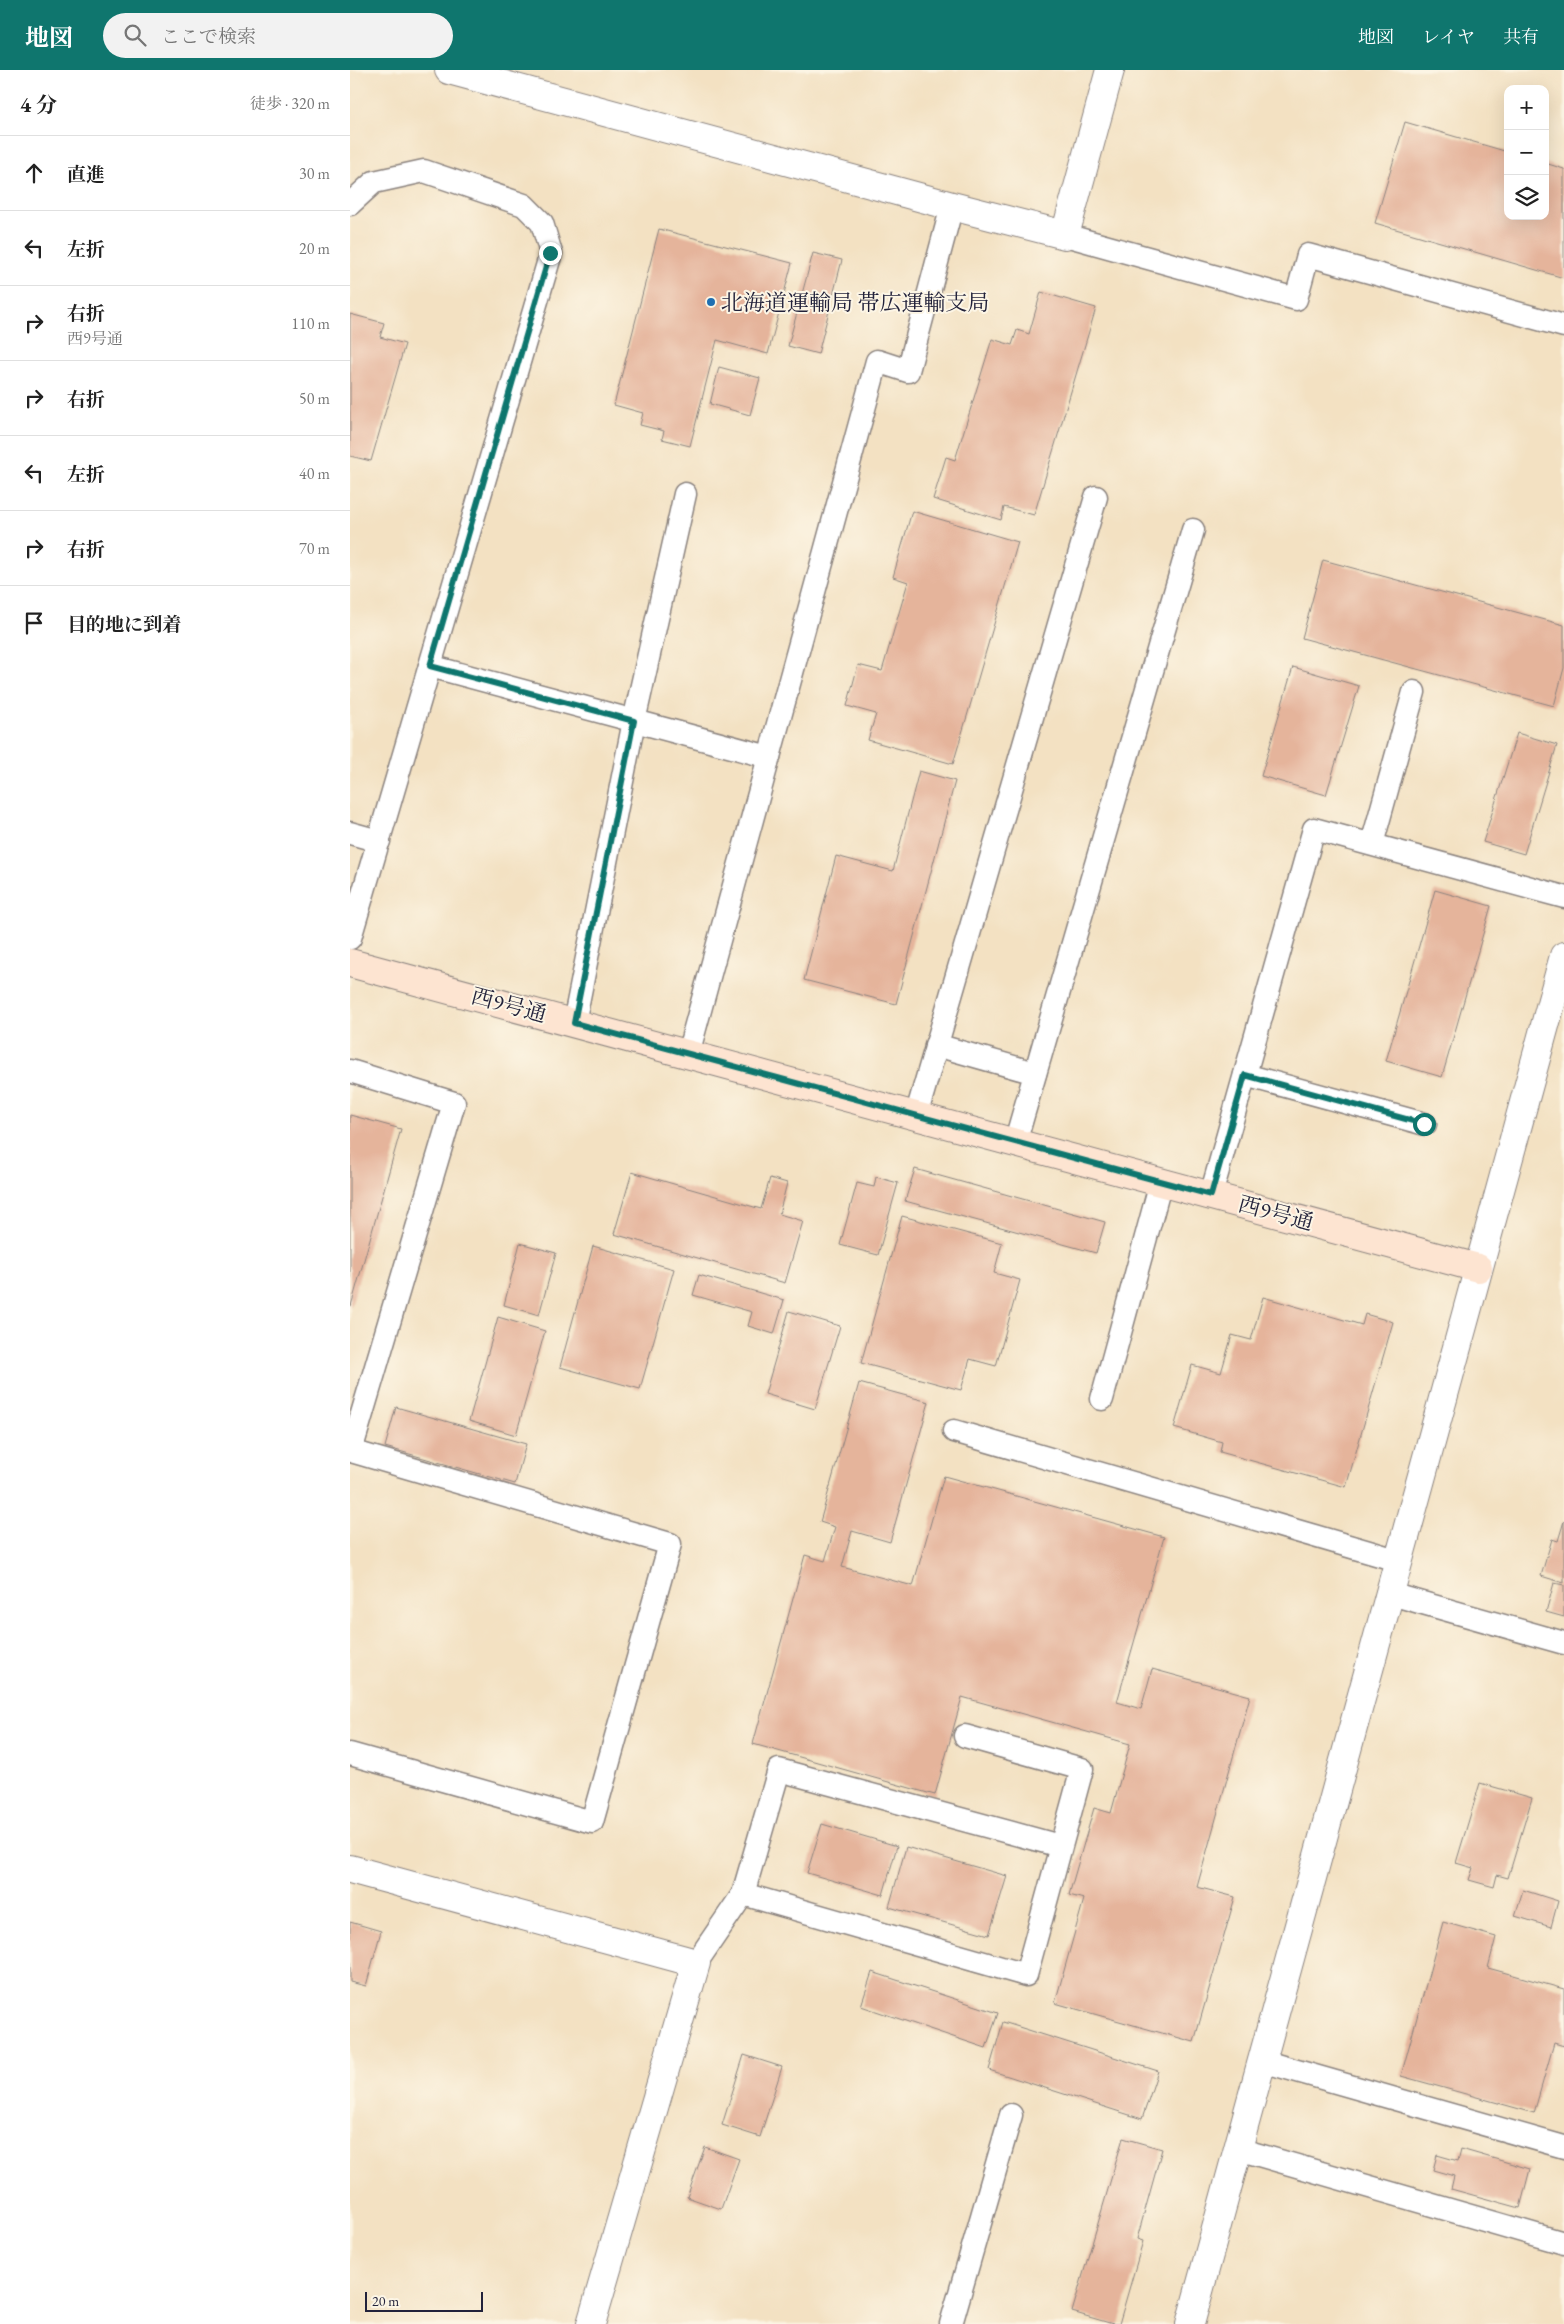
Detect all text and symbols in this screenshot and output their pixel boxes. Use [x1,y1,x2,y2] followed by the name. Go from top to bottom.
[103,13,453,58] search box
[121,21,149,49] icon: search
[25,22,73,53] text: 地図
[161,24,256,49] text: ここで検索
[1358,25,1394,48] text: 地図
[1422,25,1475,48] text: レイヤ
[1503,25,1539,48] text: 共有
[1504,85,1549,220] map controls
[1504,85,1549,130] button: +
[20,91,57,118] text: 4 分
[250,93,330,114] text: 徒歩 · 320 m
[1504,130,1549,175] button: −
[20,159,48,187] icon: ahead
[67,162,105,187] text: 直進
[299,163,330,184] text: 30 m
[1504,175,1549,220] button: layers
[20,234,48,262] icon: left
[67,237,105,262] text: 左折
[299,238,330,259] text: 20 m
[539,242,562,265] route end
[721,288,989,317] place label: 北海道運輸局 帯広運輸支局
[705,296,717,308] marker: 北海道運輸局 帯広運輸支局
[67,301,105,326] text: 右折
[20,309,48,337] icon: right
[291,313,330,334] text: 110 m
[67,328,123,349] text: 西9号通
[20,384,48,412] icon: right
[67,387,105,412] text: 右折
[299,388,330,409] text: 50 m
[20,459,48,487] icon: left
[67,462,105,487] text: 左折
[299,463,330,484] text: 40 m
[20,534,48,562] icon: right
[67,537,105,562] text: 右折
[299,538,330,559] text: 70 m
[20,609,48,637] icon: arrive
[67,612,181,637] text: 目的地に到着
[468,981,550,1029] street label: 西9号通
[1413,1113,1436,1136] route start
[1235,1189,1317,1237] street label: 西9号通
[365,2289,482,2312] scale bar
[372,2292,399,2310] text: 20 m

